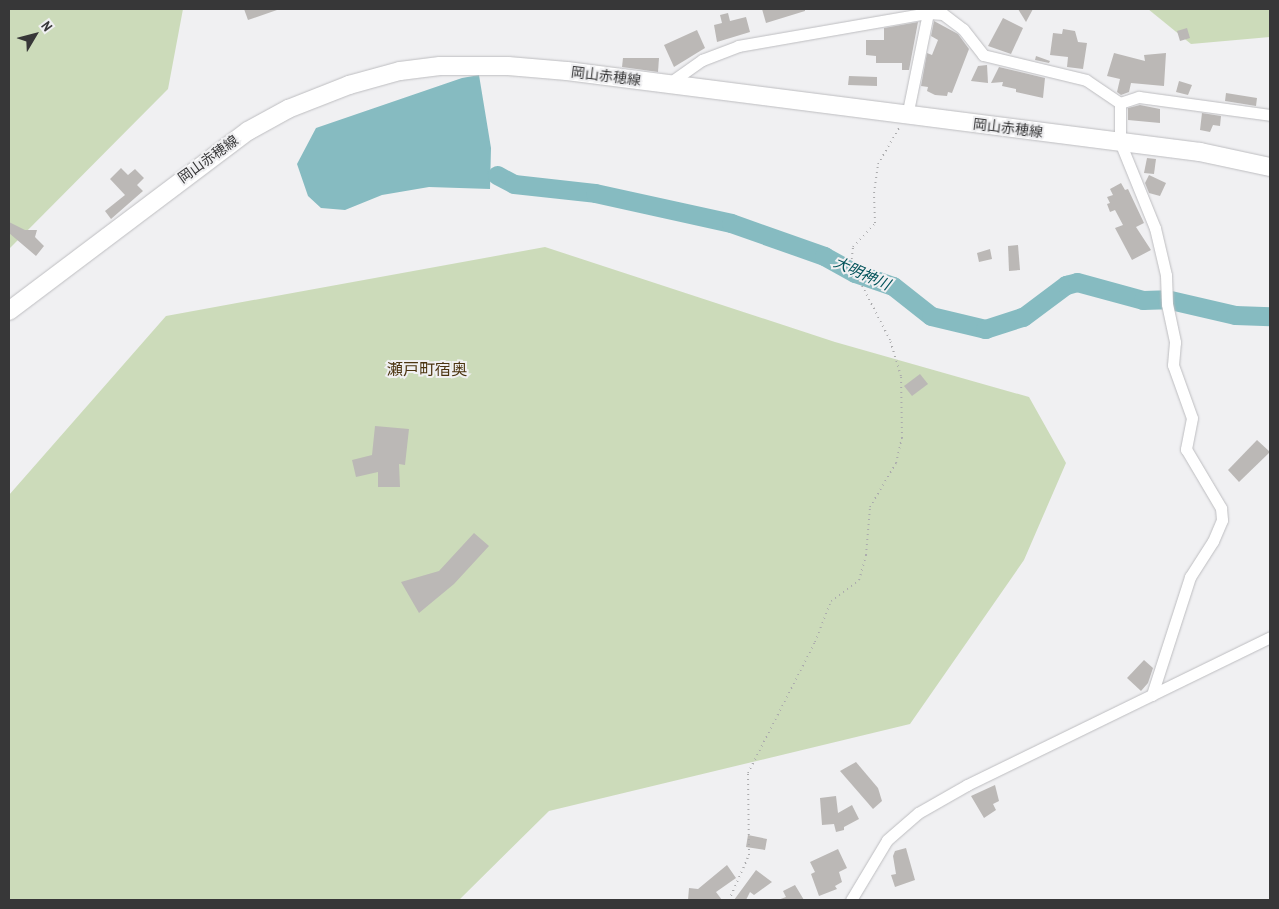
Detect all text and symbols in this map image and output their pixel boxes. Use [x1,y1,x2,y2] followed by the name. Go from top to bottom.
[10,10,60,60] north arrow
[37,17,57,35] text: N
[570,63,642,89] street label: 岡山赤穂線
[972,115,1044,141] street label: 岡山赤穂線
[175,132,241,186] street label: 岡山赤穂線
[831,253,893,293] water label: 大明神川
[387,359,467,379] district label: 瀬戸町宿奥

